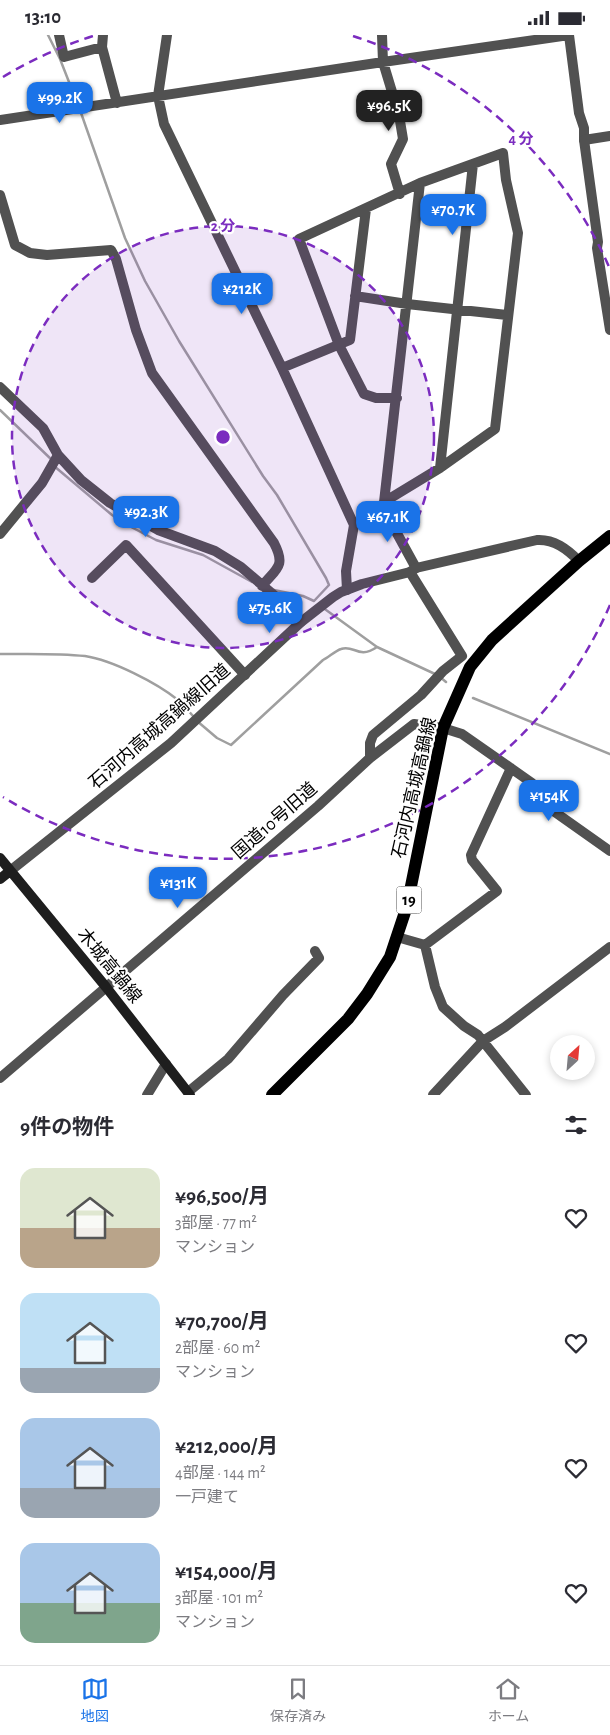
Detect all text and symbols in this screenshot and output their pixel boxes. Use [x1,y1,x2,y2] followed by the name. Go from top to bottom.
[25,8,61,27] text: 13:10
[19,81,101,124] pin: ¥99.2K
[348,89,430,132] pin: ¥96.5K
[38,90,82,106] text: ¥99.2K
[367,98,411,114] text: ¥96.5K
[509,131,533,147] text: 4 分
[412,193,494,236] pin: ¥70.7K
[431,202,475,218] text: ¥70.7K
[211,218,235,234] text: 2 分
[207,273,277,315] pin: ¥212K
[223,281,261,297] text: ¥212K
[214,428,232,446] centre of rings
[105,495,187,538] pin: ¥92.3K
[347,501,429,543] pin: ¥67.1K
[124,504,168,520] text: ¥92.3K
[367,509,409,525] text: ¥67.1K
[229,591,311,634] pin: ¥75.6K
[249,600,291,616] text: ¥75.6K
[85,660,234,793] street label: 石河内高城高鍋線旧道
[388,715,440,860] street label: 石河内高城高鍋線
[228,778,321,862] street label: 国道10号旧道
[514,779,584,822] pin: ¥154K
[530,788,568,804] text: ¥154K
[143,867,213,909] pin: ¥131K
[160,875,196,891] text: ¥131K
[396,887,422,913] road number: 19
[74,924,146,1007] street label: 木城高鍋線
[550,1035,595,1080] north arrow
[550,1035,595,1080] map controls
[562,1111,590,1139] icon: filters
[20,1117,114,1138] text: 9件の物件
[175,1186,269,1207] text: ¥96,500/月
[60,1188,120,1248] icon: home
[562,1204,590,1232] icon: heart
[175,1215,257,1231] text: 3部屋 · 77 m²
[175,1239,255,1255] text: マンション
[175,1311,269,1332] text: ¥70,700/月
[60,1313,120,1373] icon: home
[562,1329,590,1357] icon: heart
[175,1340,260,1356] text: 2部屋 · 60 m²
[175,1364,255,1380] text: マンション
[175,1436,278,1457] text: ¥212,000/月
[60,1438,120,1498] icon: home
[562,1454,590,1482] icon: heart
[175,1465,266,1481] text: 4部屋 · 144 m²
[175,1489,239,1505] text: 一戸建て
[175,1561,278,1582] text: ¥154,000/月
[60,1563,120,1623] icon: home
[562,1579,590,1607] icon: heart
[175,1590,263,1606] text: 3部屋 · 101 m²
[175,1614,255,1630] text: マンション
[81,1675,109,1726] tab: 地図
[270,1675,326,1726] tab: 保存済み
[488,1675,529,1726] tab: ホーム

